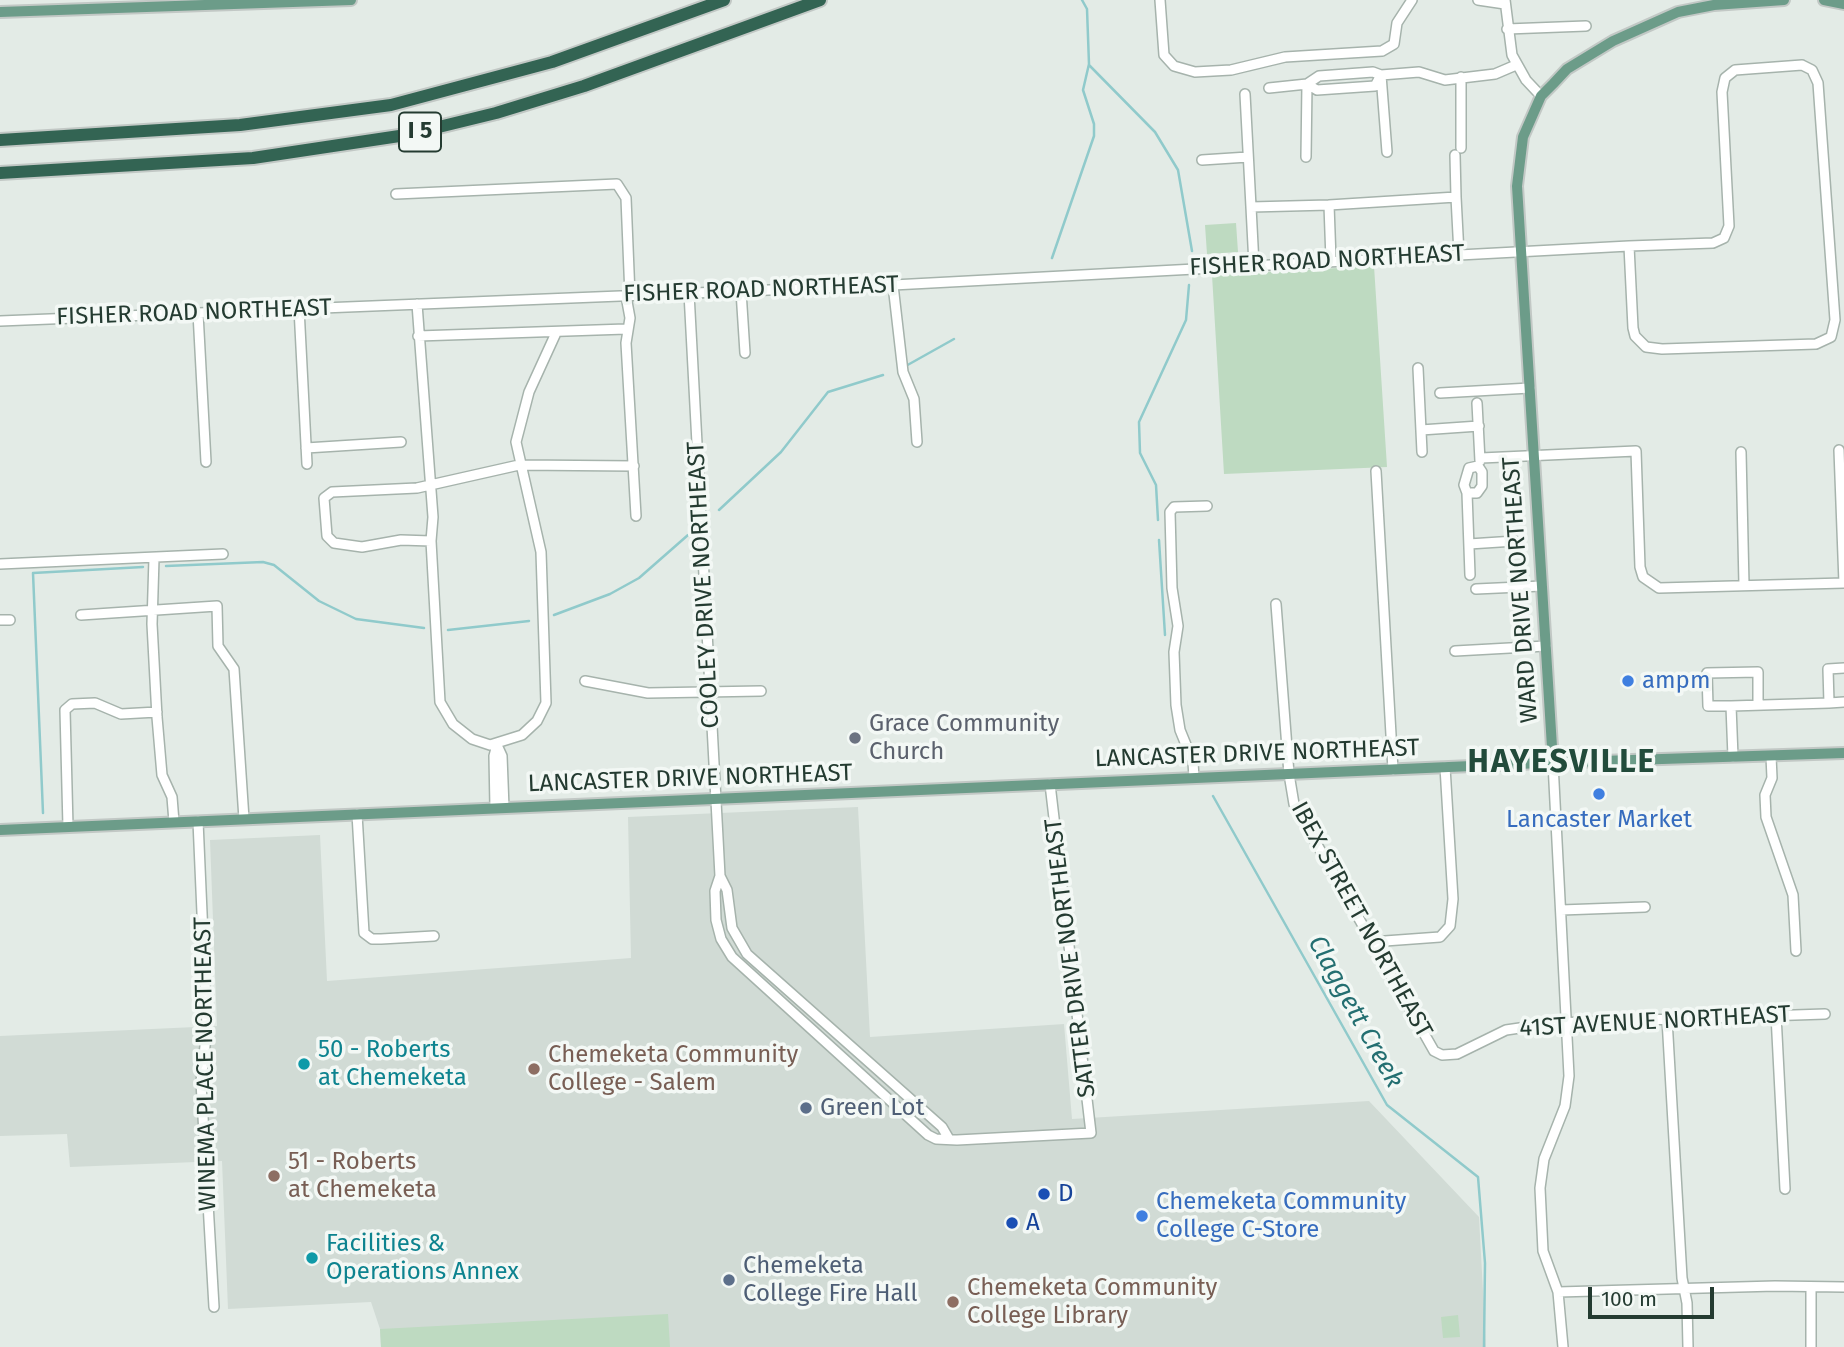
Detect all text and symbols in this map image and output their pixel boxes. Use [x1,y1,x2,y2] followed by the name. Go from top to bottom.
[399,113,441,152] road number: I 5
[1189,239,1465,283] street label: FISHER ROAD NORTHEAST
[623,271,899,309] street label: FISHER ROAD NORTHEAST
[56,294,332,332] street label: FISHER ROAD NORTHEAST
[682,441,726,729] street label: COOLEY DRIVE NORTHEAST
[1497,456,1545,724] street label: WARD DRIVE NORTHEAST
[1642,667,1710,695] place label: ampm
[1620,673,1636,689] marker: ampm
[869,710,1059,766] place label: Grace Community Church
[847,730,863,746] marker: Grace Community Church
[1094,734,1420,774] street label: LANCASTER DRIVE NORTHEAST
[1469,744,1655,782] district label: HAYESVILLE
[527,759,853,799] street label: LANCASTER DRIVE NORTHEAST
[1591,786,1607,802] marker: Lancaster Market
[1284,797,1438,1043] street label: IBEX STREET NORTHEAST
[1506,806,1692,834] place label: Lancaster Market
[1040,817,1102,1099] street label: SATTER DRIVE NORTHEAST
[189,917,223,1211] street label: WINEMA PLACE NORTHEAST
[1300,930,1410,1094] water label: Claggett Creek
[1519,1001,1791,1043] street label: 41ST AVENUE NORTHEAST
[318,1036,467,1092] place label: 50 - Roberts at Chemeketa
[548,1041,798,1097] place label: Chemeketa Community College - Salem
[296,1056,312,1072] marker: 50 - Roberts at Chemeketa
[526,1061,542,1077] marker: Chemeketa Community College - Salem
[820,1094,924,1122] place label: Green Lot
[798,1100,814,1116] marker: Green Lot
[288,1148,437,1204] place label: 51 - Roberts at Chemeketa
[266,1168,282,1184] marker: 51 - Roberts at Chemeketa
[1058,1180,1073,1208] place label: D
[1036,1186,1052,1202] marker: D
[1156,1188,1406,1244] place label: Chemeketa Community College C-Store
[1134,1208,1150,1224] marker: Chemeketa Community College C-Store
[1026,1209,1040,1237] place label: A
[1004,1215,1020,1231] marker: A
[326,1230,519,1286] place label: Facilities & Operations Annex
[304,1250,320,1266] marker: Facilities & Operations Annex
[743,1252,917,1308] place label: Chemeketa College Fire Hall
[721,1272,737,1288] marker: Chemeketa College Fire Hall
[967,1274,1217,1330] place label: Chemeketa Community College Library
[1592,1274,1718,1318] scale bar
[1601,1286,1657,1312] text: 100 m
[945,1294,961,1310] marker: Chemeketa Community College Library

